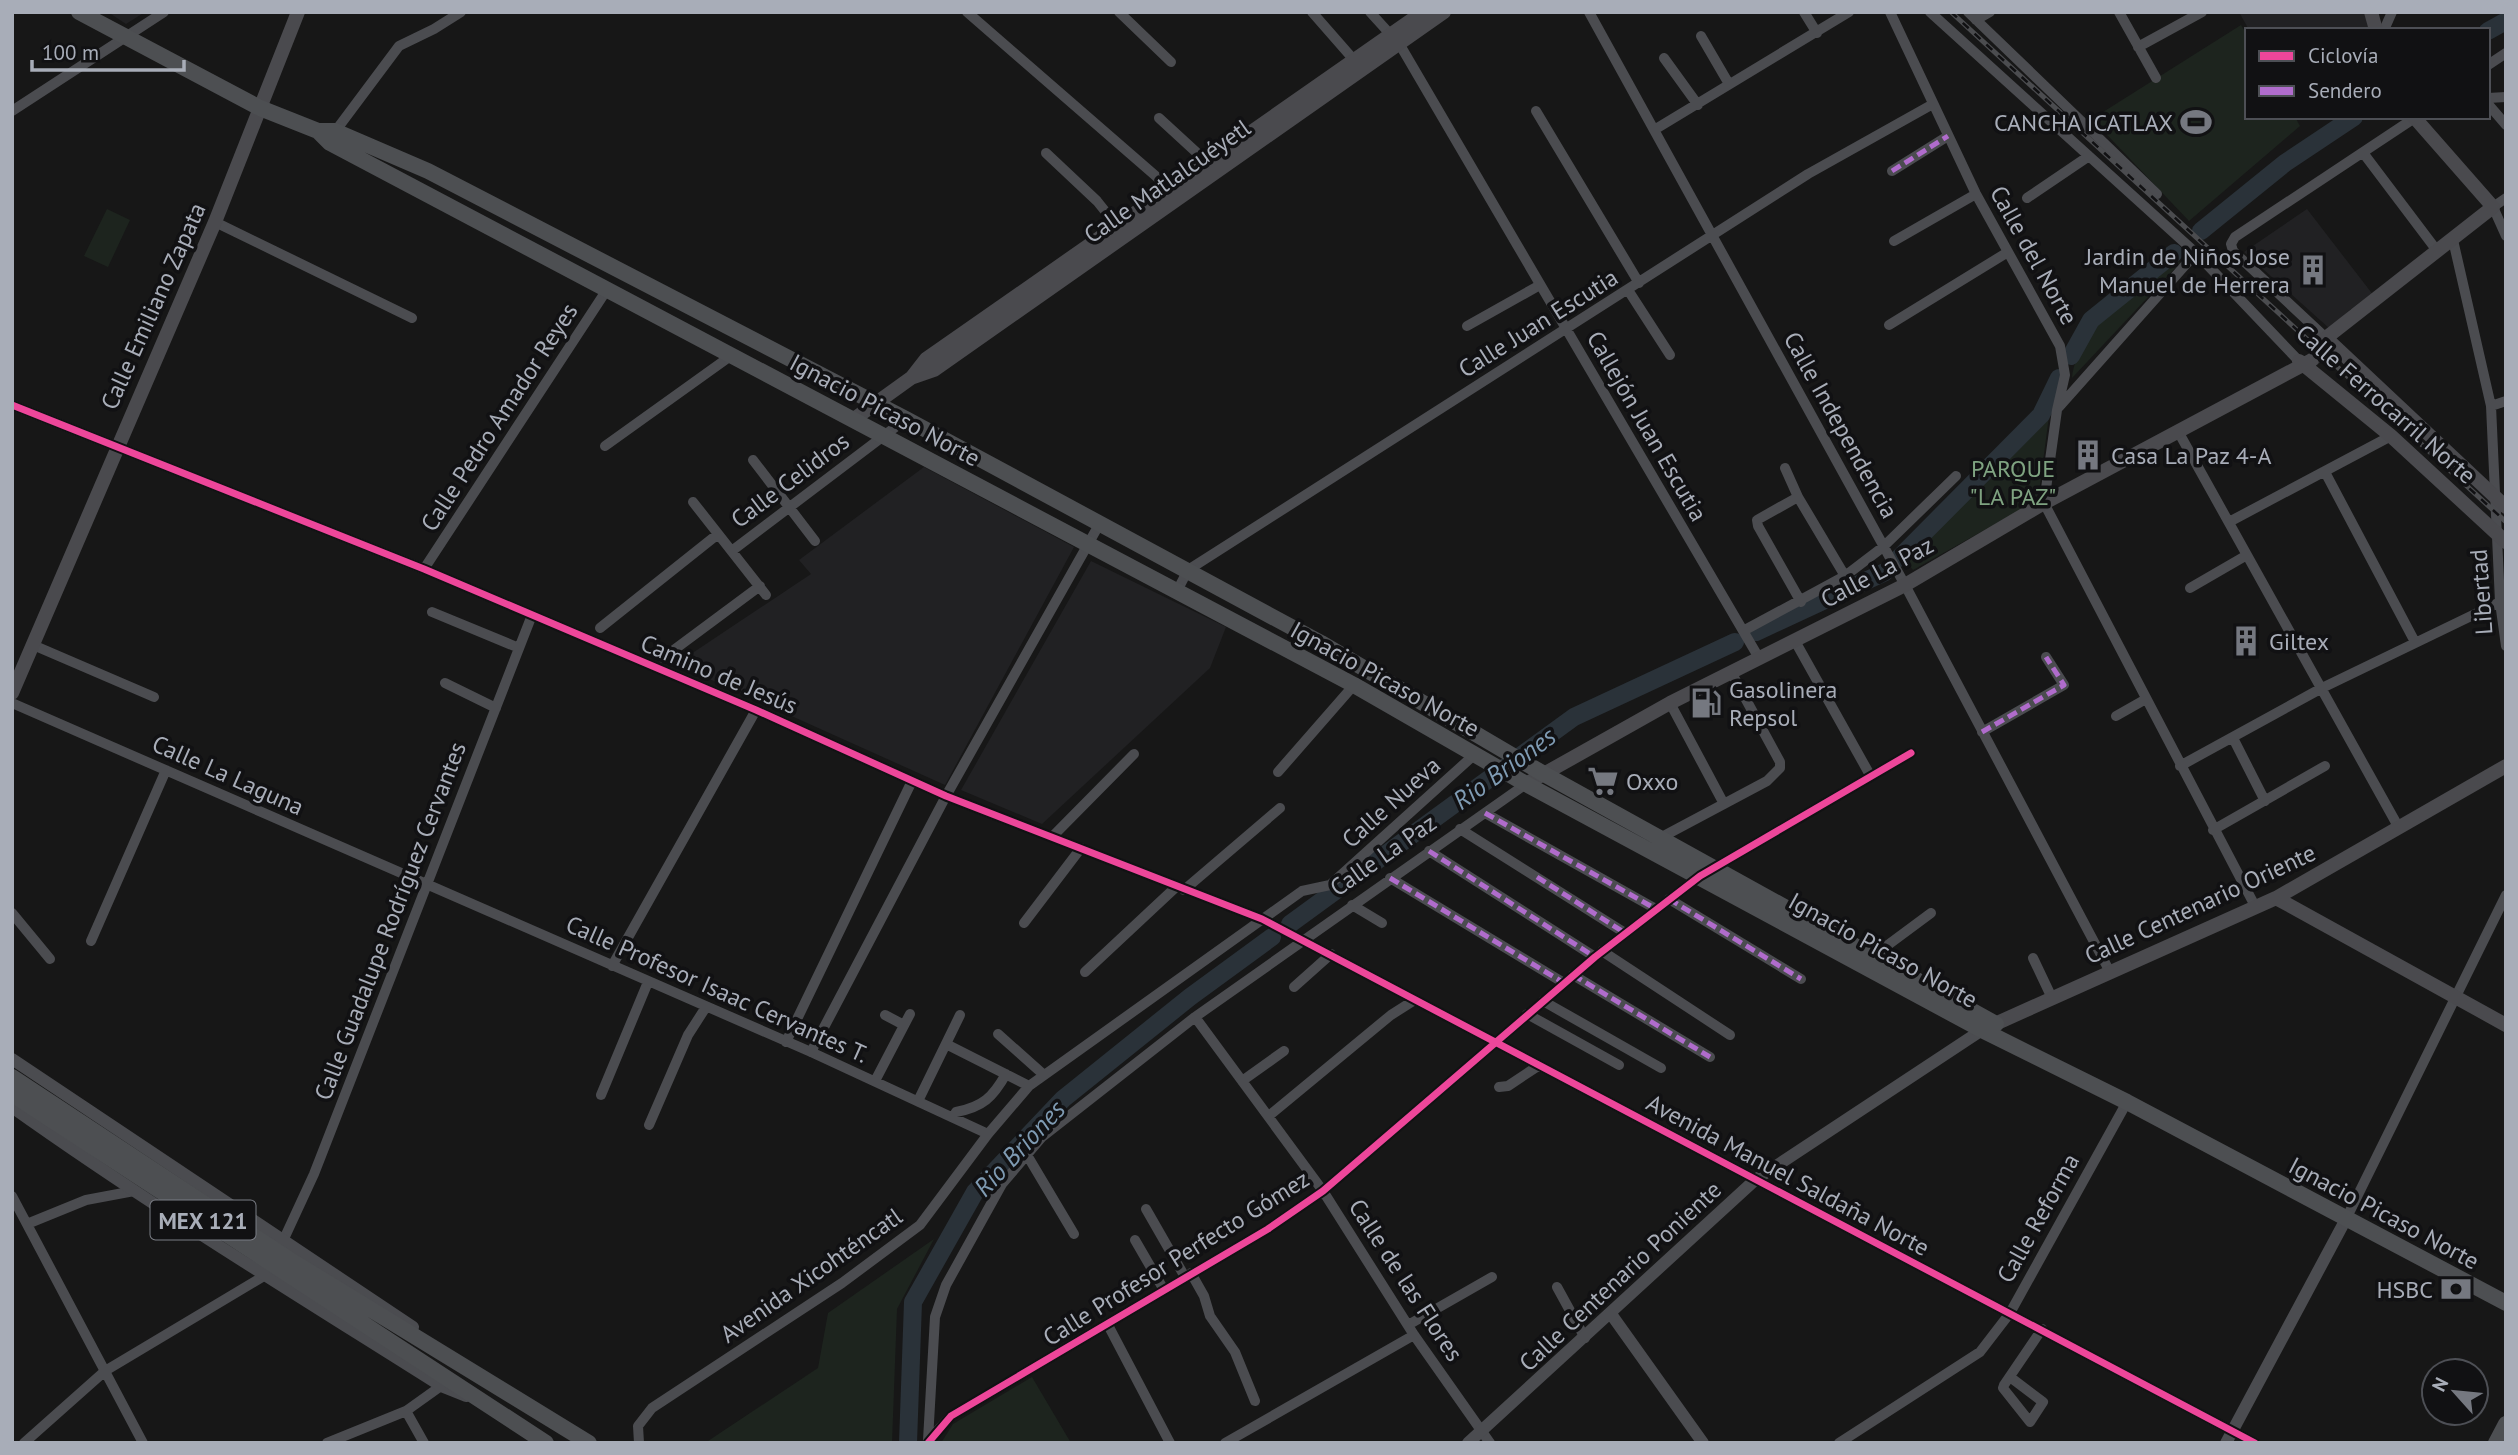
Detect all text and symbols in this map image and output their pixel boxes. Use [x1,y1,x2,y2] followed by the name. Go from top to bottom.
[32,28,184,72] scale bar
[2245,28,2490,119] legend
[42,39,99,66] text: 100 m
[2308,42,2378,69] text: Ciclovía
[2308,77,2382,104] text: Sendero
[2179,105,2213,139] sports icon: CANCHA ICATLAX
[1994,107,2173,138] place label: CANCHA ICATLAX
[1078,112,1256,250] street label: Calle Matlalcuéyetl
[1983,180,2085,330] street label: Calle del Norte
[93,198,213,414] street label: Calle Emiliano Zapata
[2084,241,2290,300] place label: Jardin de Niños Jose Manuel de Herrera
[2296,253,2330,287] building icon: Jardin de Niños Jose Manuel de Herrera
[1452,262,1624,384] street label: Calle Juan Escutia
[414,297,584,537] street label: Calle Pedro Amador Reyes
[2290,317,2482,491] street label: Calle Ferrocarril Norte
[1580,325,1714,527] street label: Callejón Juan Escutia
[1777,326,1905,524] street label: Calle Independencia
[784,347,986,473] street label: Ignacio Picaso Norte
[725,425,855,535] street label: Calle Celidros
[2071,438,2105,472] building icon: Casa La Paz 4-A
[2111,440,2272,471] place label: Casa La Paz 4-A
[1970,453,2056,512] park label: PARQUE "LA PAZ"
[1815,529,1939,615] street label: Calle La Paz
[2463,548,2499,636] street label: Libertad
[1285,614,1485,744] street label: Ignacio Picaso Norte
[2229,624,2263,658] building icon: Giltex
[2269,626,2329,657] place label: Giltex
[636,627,802,721] street label: Camino de Jesús
[1729,674,1837,733] place label: Gasolinera Repsol
[1689,686,1723,720] fuel station icon: Gasolinera Repsol
[1446,719,1563,816] water label: Rio Briones
[147,728,309,822] street label: Calle La Laguna
[307,737,473,1105] street label: Calle Guadalupe Rodríguez Cervantes
[1335,750,1447,854] street label: Calle Nueva
[1586,764,1620,798] supermarket icon: Oxxo
[1626,766,1678,797] place label: Oxxo
[1324,807,1442,903] street label: Calle La Paz
[2080,837,2320,971] street label: Calle Centenario Oriente
[1783,885,1983,1015] street label: Ignacio Picaso Norte
[561,908,873,1070] street label: Calle Profesor Isaac Cervantes T.
[1641,1087,1935,1263] street label: Avenida Manuel Saldaña Norte
[966,1093,1072,1203] water label: Rio Briones
[1990,1148,2086,1288] street label: Calle Reforma
[2283,1150,2485,1276] street label: Ignacio Picaso Norte
[1037,1163,1315,1353] street label: Calle Profesor Perfecto Gómez
[1512,1174,1728,1378] street label: Calle Centenario Poniente
[1342,1193,1470,1367] street label: Calle de las Flores
[150,1200,256,1240] road number: MEX 121
[714,1201,908,1349] street label: Avenida Xicohténcatl
[2439,1272,2473,1306] bank icon: HSBC
[2376,1274,2433,1305] place label: HSBC
[2420,1357,2490,1427] north arrow
[2426,1373,2453,1395] text: N

